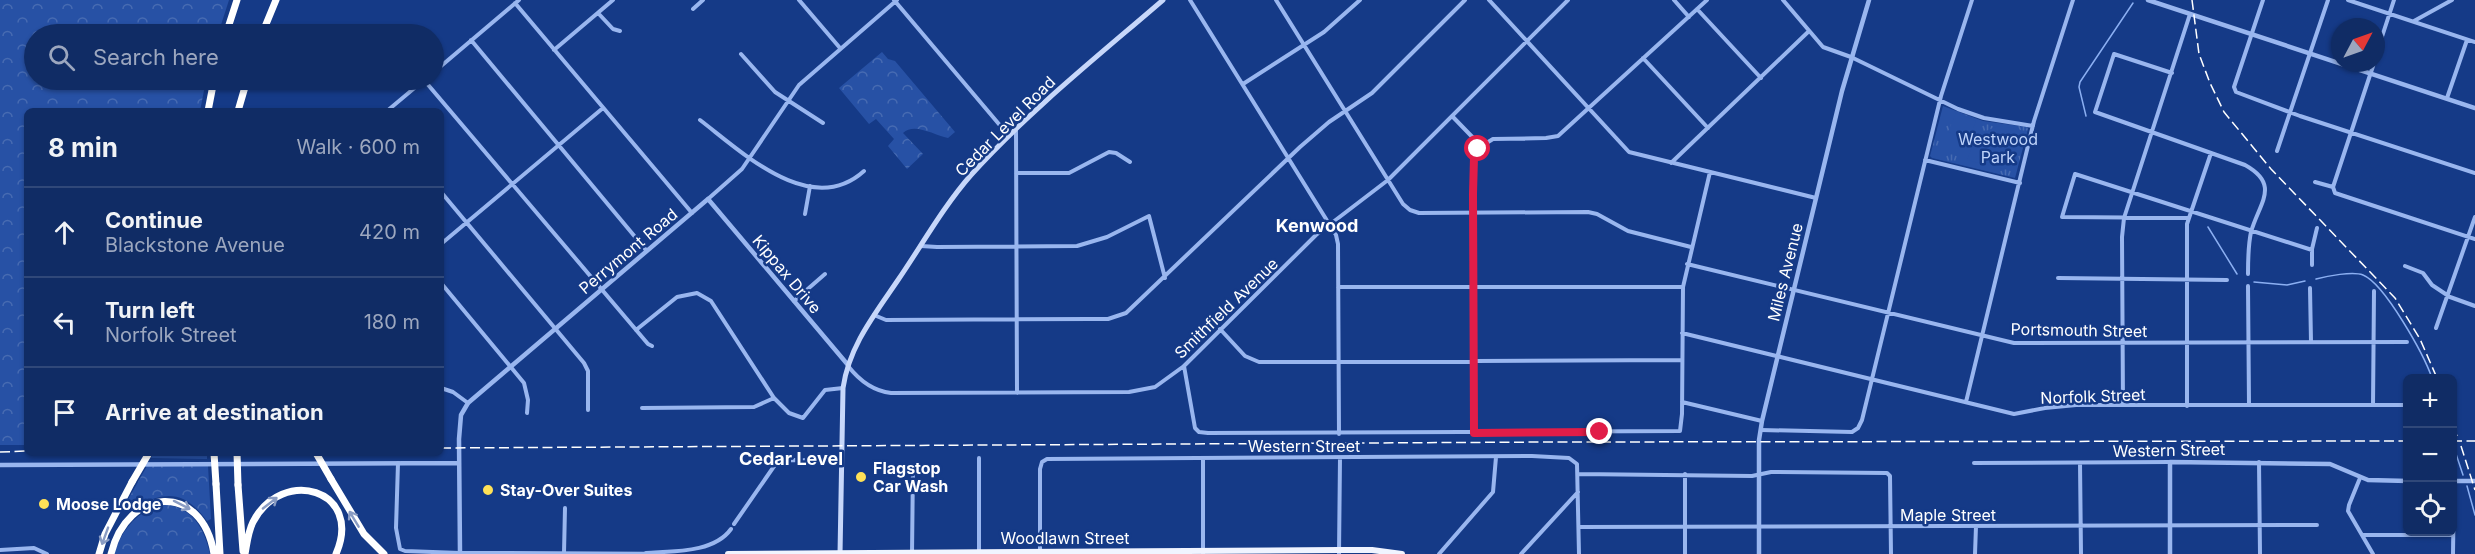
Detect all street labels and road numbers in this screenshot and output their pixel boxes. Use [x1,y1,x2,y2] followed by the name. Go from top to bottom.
[951,72,1059,180] street label: Cedar Level Road
[575,204,681,298] street label: Perrymont Road
[1763,221,1807,323] street label: Miles Avenue
[748,231,826,317] street label: Kippax Drive
[1170,253,1282,363] street label: Smithfield Avenue
[2010,319,2148,341] street label: Portsmouth Street
[2040,384,2146,408] street label: Norfolk Street
[1248,436,1360,456] street label: Western Street
[2113,439,2225,461] street label: Western Street
[1900,505,1996,525] street label: Maple Street
[1001,528,1130,548] street label: Woodlawn Street

